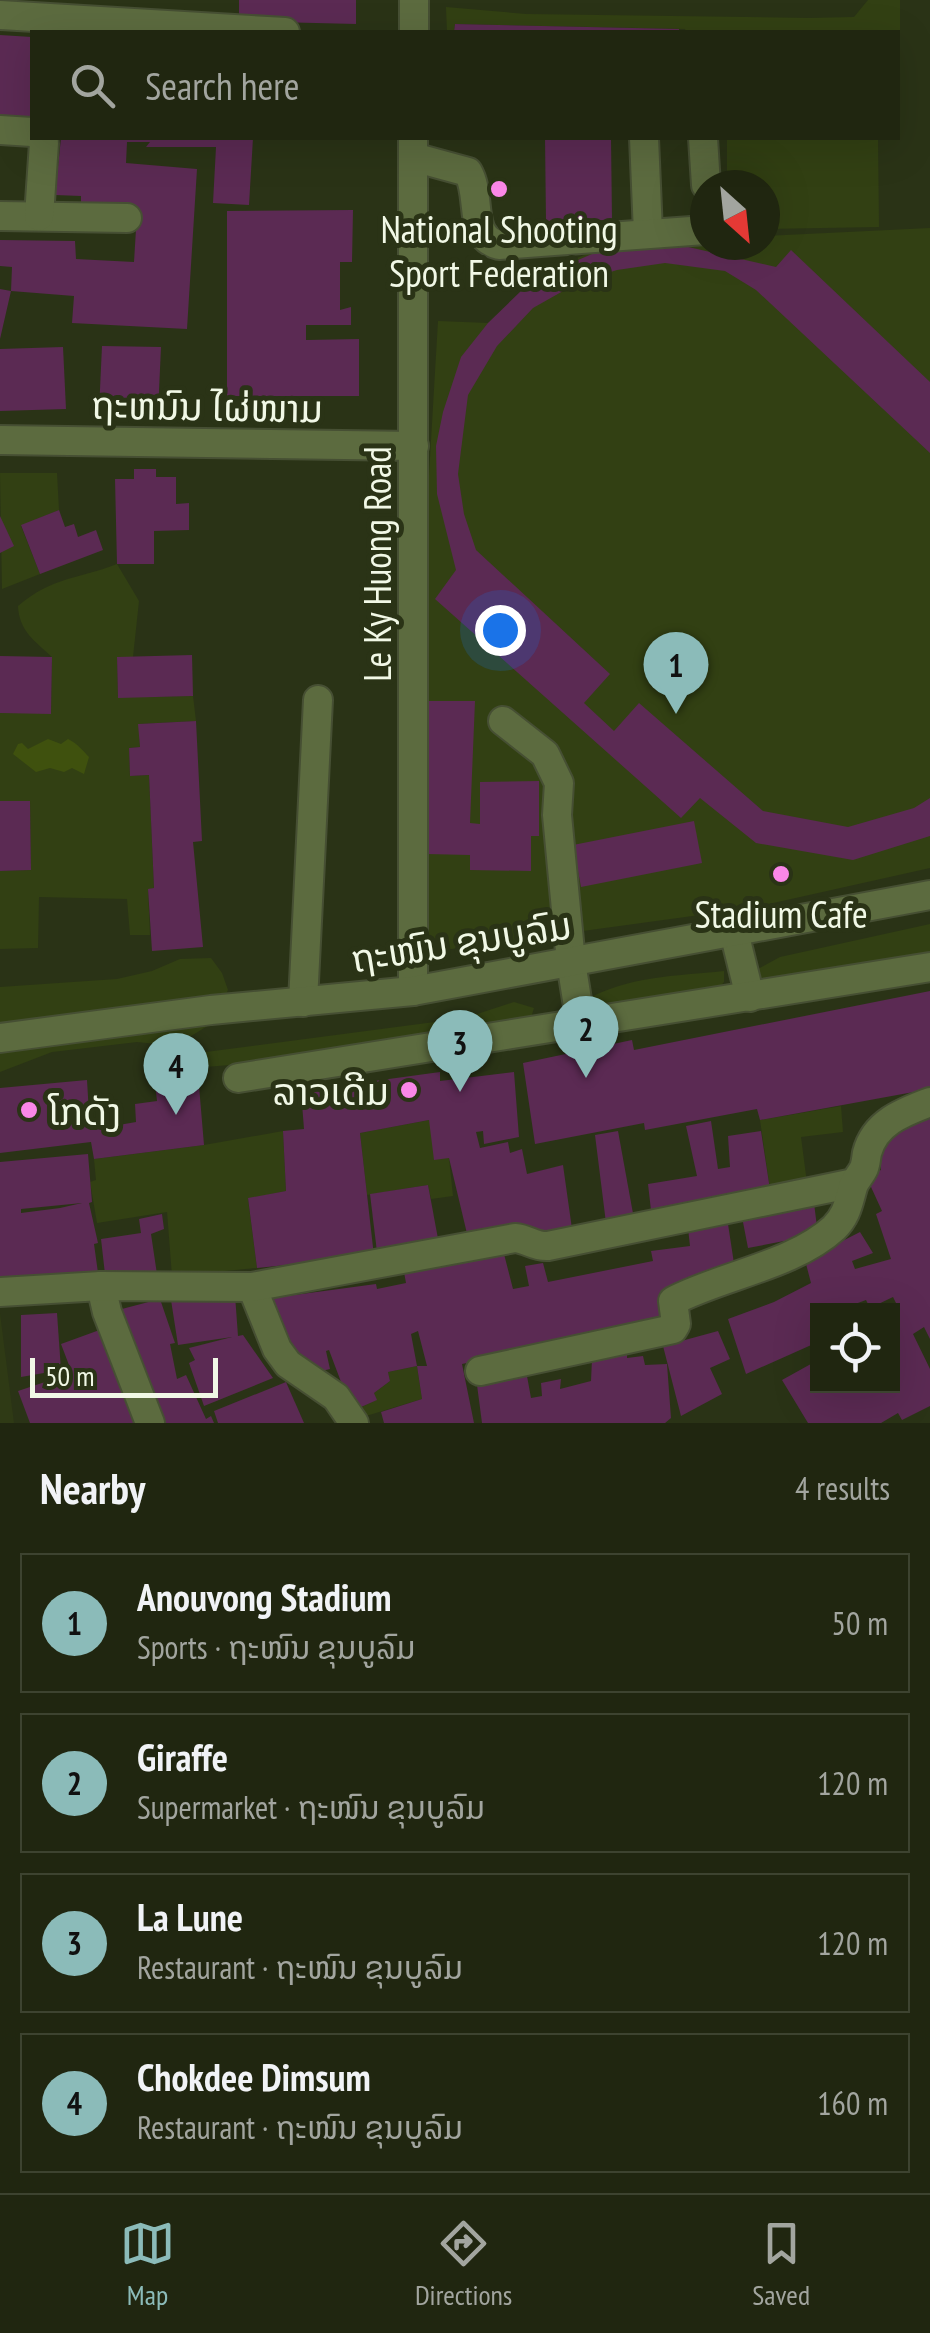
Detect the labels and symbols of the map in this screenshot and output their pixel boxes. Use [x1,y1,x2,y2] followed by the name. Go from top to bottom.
[690,170,780,260] north arrow
[488,178,510,200] marker: National Shooting Sport Federation
[380,204,618,297] place label: National Shooting Sport Federation
[90,379,324,433] street label: ຖະຫນົນ ໄຜ່ໜາມ
[352,446,401,682] street label: Le Ky Huong Road
[475,605,526,656] your location
[644,632,708,714] pin: 1
[770,863,792,885] marker: Stadium Cafe
[694,889,868,938] place label: Stadium Cafe
[347,899,575,984] street label: ຖະໜົນ ຂຸນບູລົມ
[554,996,618,1078] pin: 2
[428,1010,492,1092] pin: 3
[144,1032,208,1115] pin: 4
[272,1066,389,1115] place label: ລາວເດີມ
[398,1079,420,1101] marker: ລາວເດີມ
[47,1086,121,1135] place label: ໂກດັງ
[18,1099,40,1121] marker: ໂກດັງ
[30,1353,218,1398] scale bar

